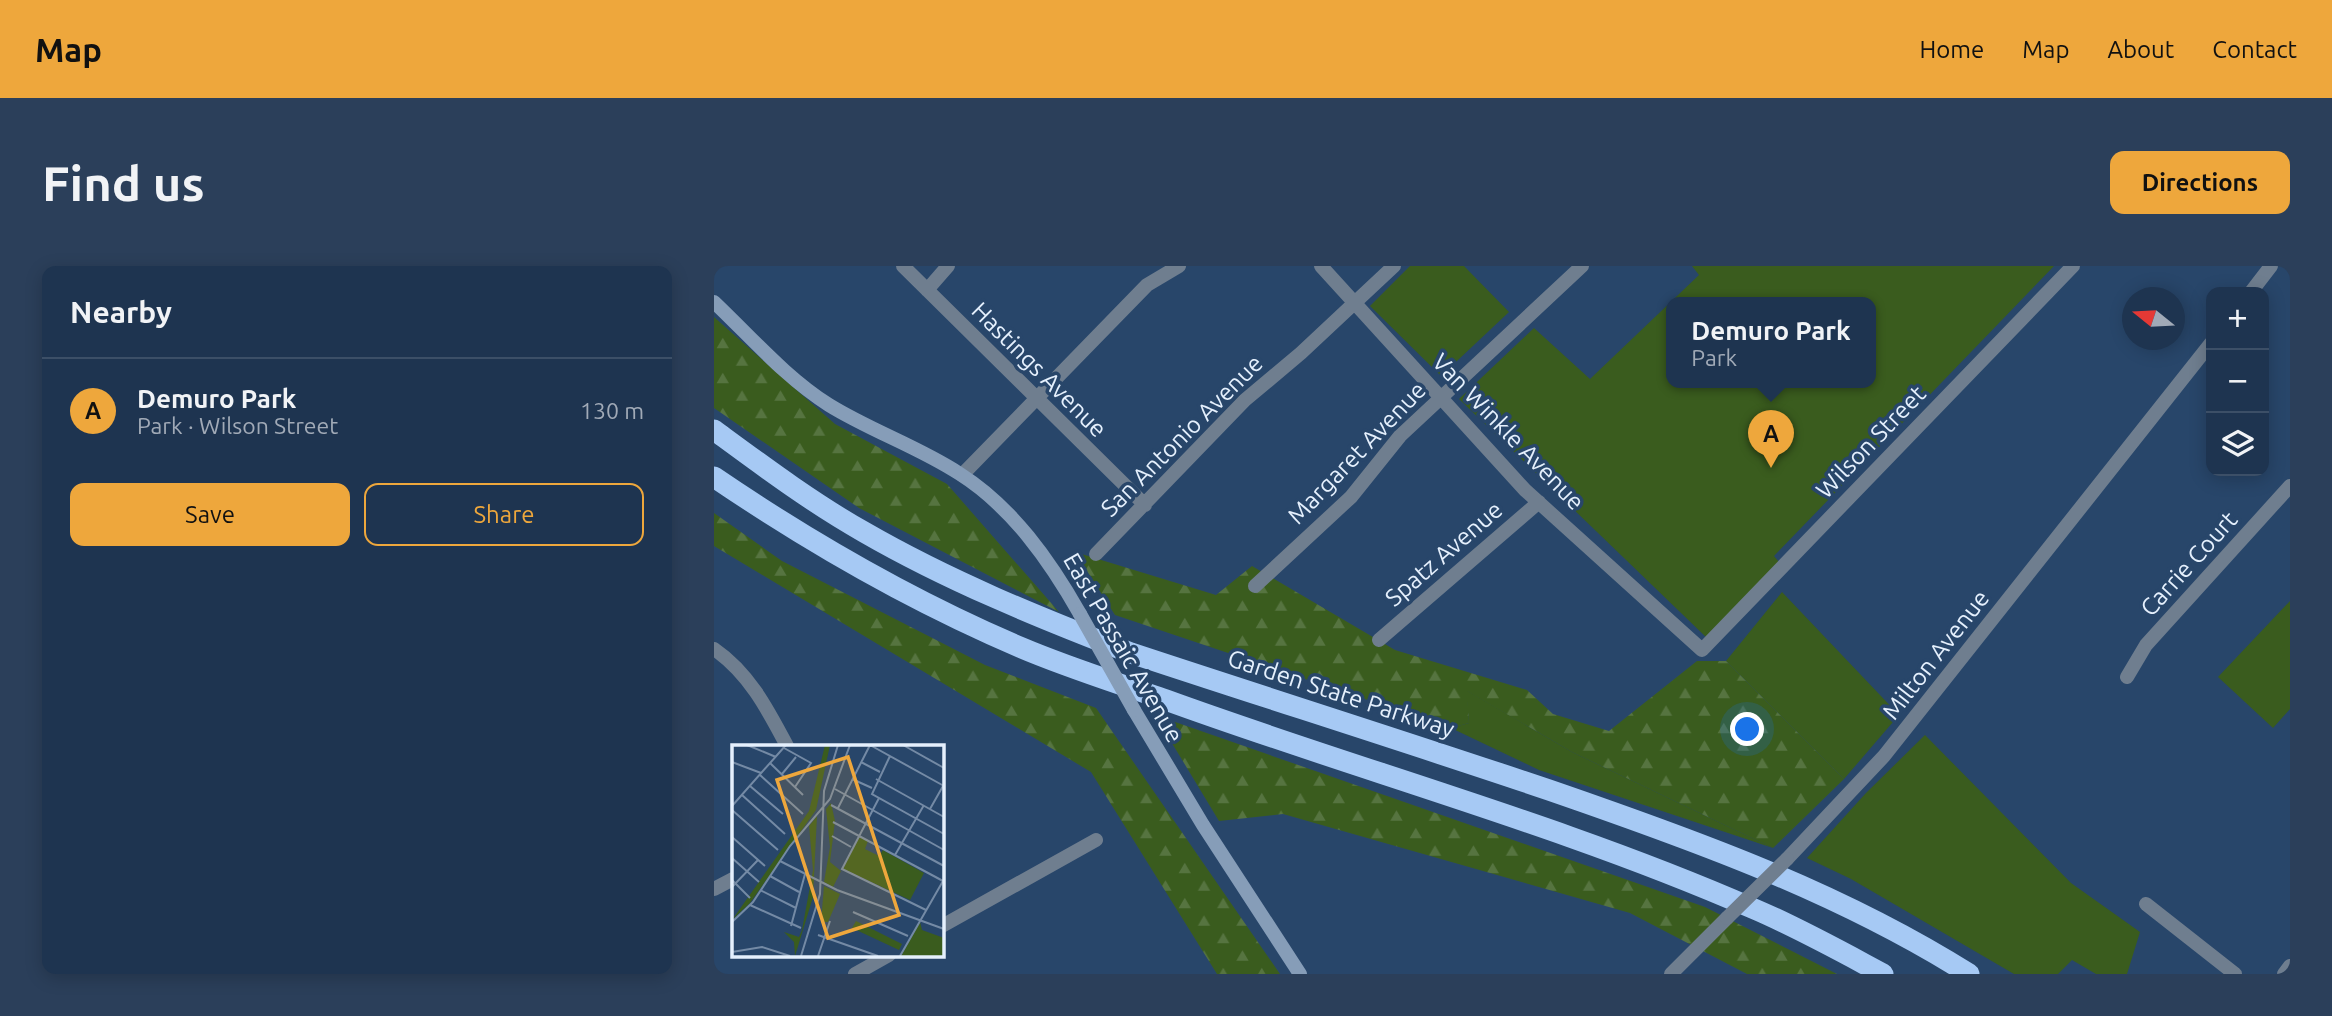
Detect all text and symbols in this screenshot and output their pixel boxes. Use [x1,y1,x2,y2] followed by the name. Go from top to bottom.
[35,31,102,68] text: Map
[1919,36,1984,63] text: Home
[2022,36,2069,63] text: Map
[2107,36,2174,63] text: About
[2212,36,2297,63] text: Contact
[2110,151,2290,214] button: Directions
[42,155,205,210] text: Find us
[2122,287,2185,350] north arrow
[2206,287,2269,476] map controls
[2206,287,2269,350] button: +
[70,295,172,329] text: Nearby
[967,297,1112,442] street label: Hastings Avenue
[1666,297,1876,388] popup
[1691,316,1851,345] text: Demuro Park
[1691,345,1737,370] text: Park
[1427,348,1590,515] street label: Van Winkle Avenue
[1095,349,1268,522] street label: San Antonio Avenue
[2206,350,2269,413] button: −
[1282,376,1431,529] street label: Margaret Avenue
[1810,380,1931,503] street label: Wilson Street
[137,384,296,413] text: Demuro Park
[85,398,101,423] text: A
[580,398,644,423] text: 130 m
[1748,410,1794,468] pin: A
[137,413,338,438] text: Park · Wilson Street
[2206,413,2269,476] button: layers
[70,483,350,546] button: Save
[364,483,644,546] button: Share
[1380,496,1508,612] street label: Spatz Avenue
[2135,506,2243,621] street label: Carrie Court
[1058,548,1189,747] street label: East Passaic Avenue
[1877,585,1994,725] street label: Milton Avenue
[1225,644,1458,743] street label: Garden State Parkway
[1730,712,1764,746] your location
[732,745,943,956] inset map

